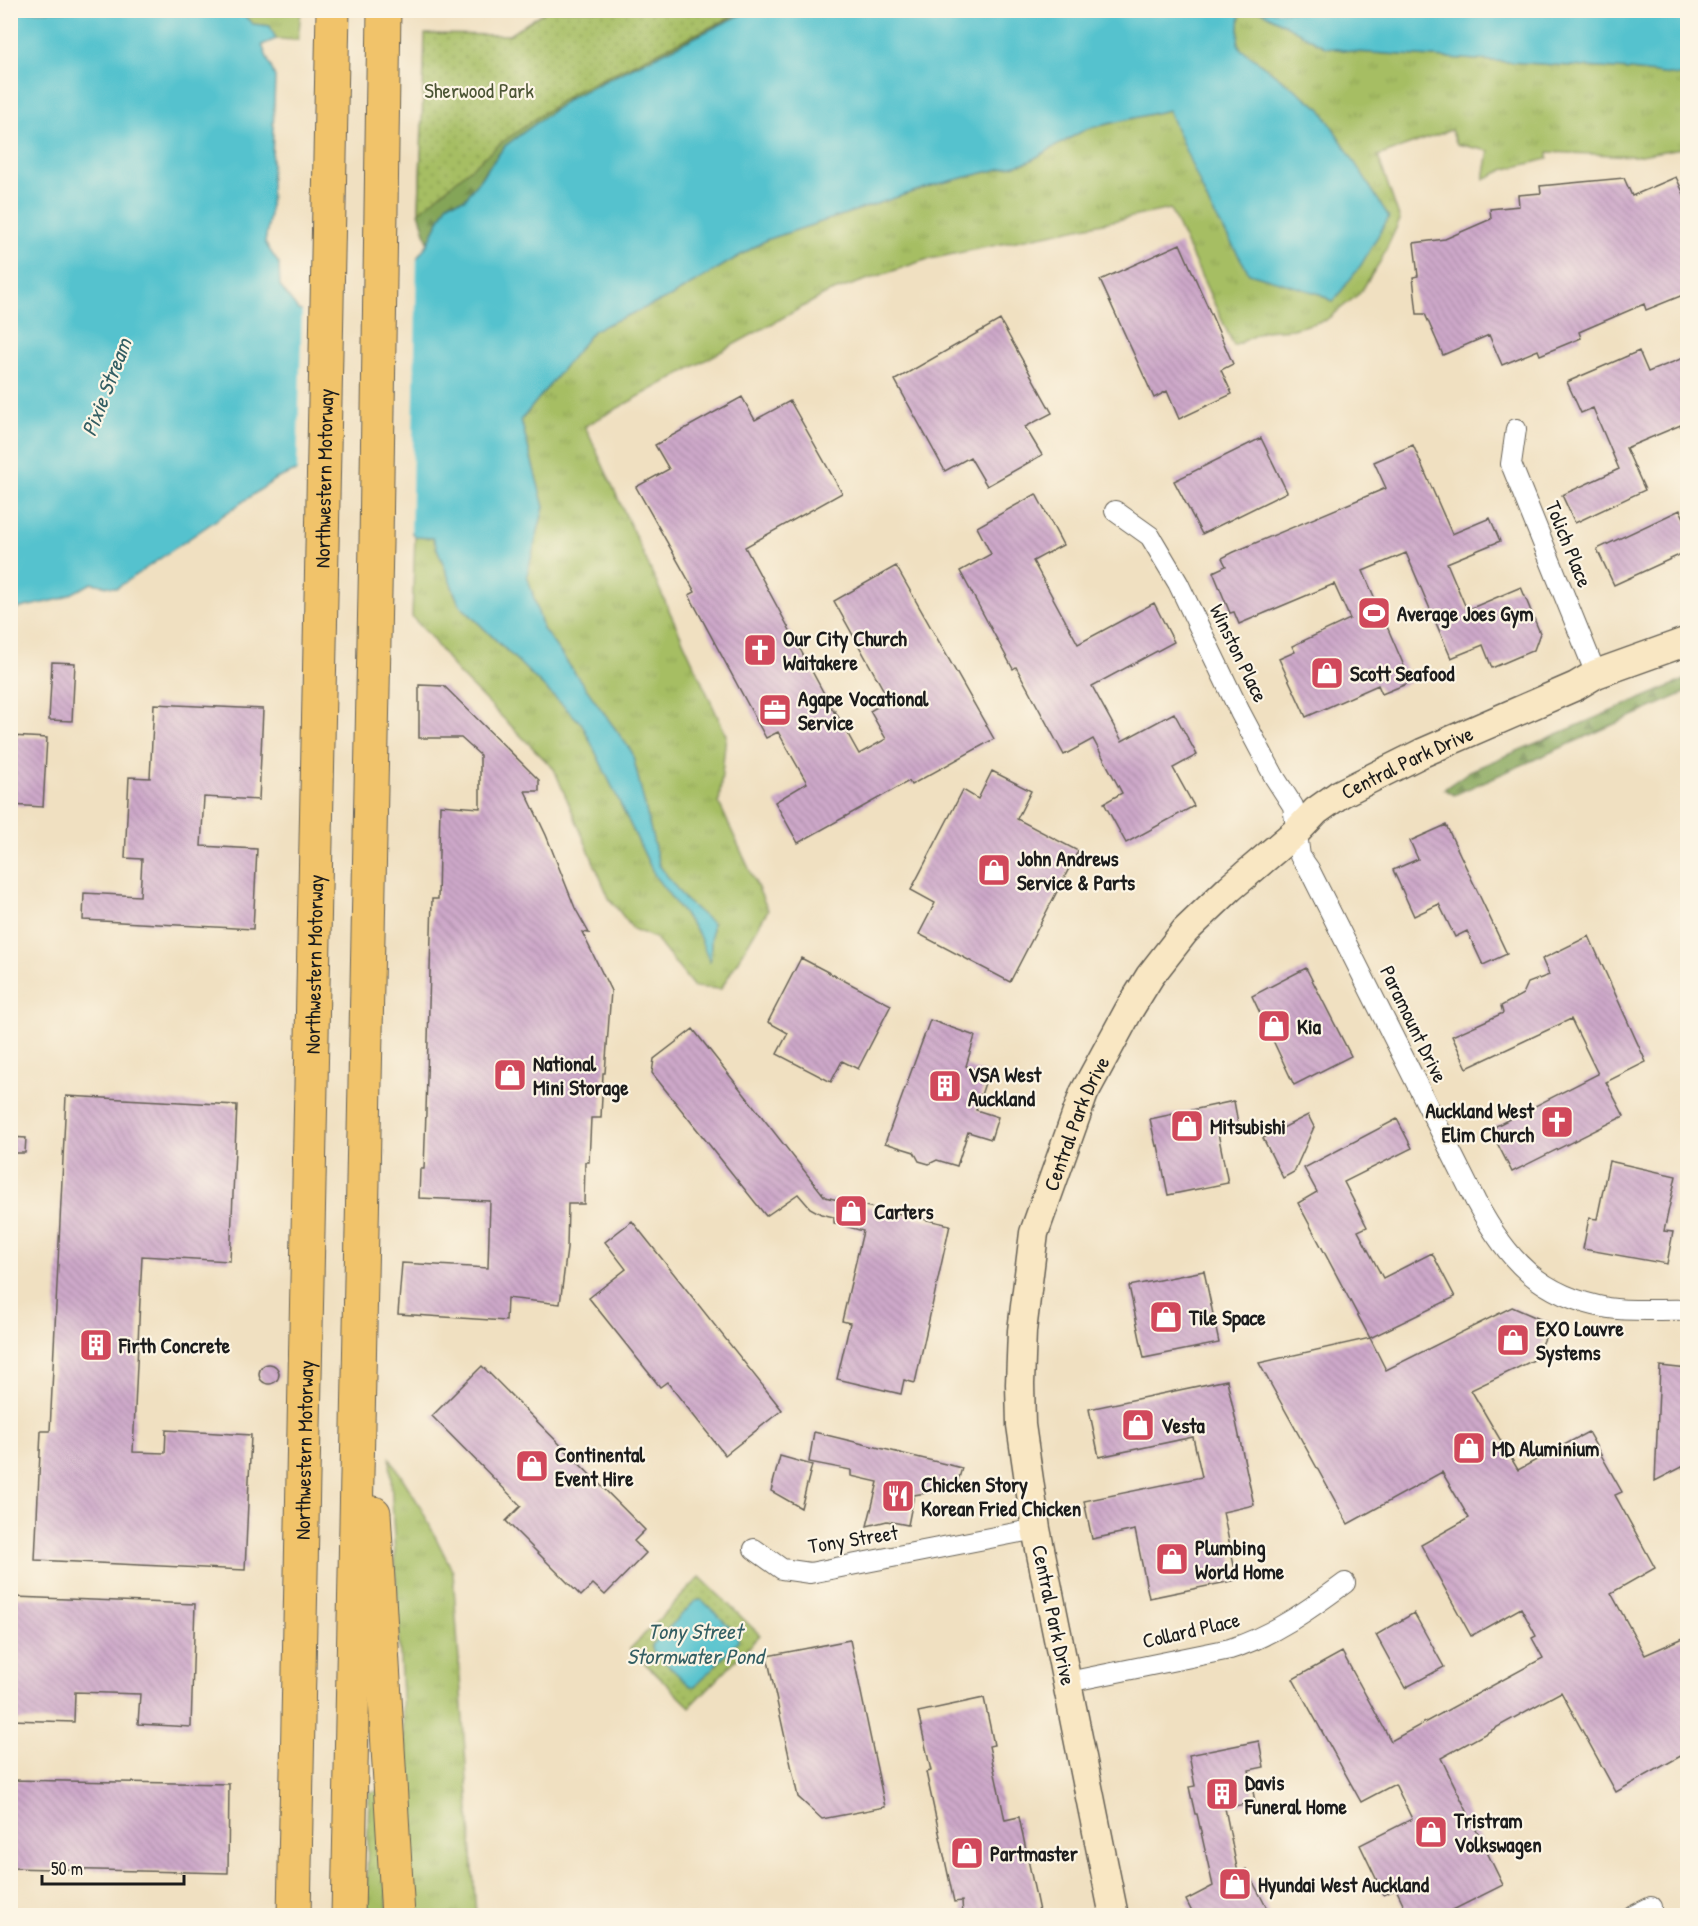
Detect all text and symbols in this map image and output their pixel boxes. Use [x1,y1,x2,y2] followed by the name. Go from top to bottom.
[424,76,534,105] park label: Sherwood Park
[74,333,139,440] water label: Pixie Stream
[307,388,340,568] street label: Northwestern Motorway
[1539,496,1599,592] street label: Tolich Place
[1356,595,1392,631] sports icon: Average Joes Gym
[1203,599,1275,707] street label: Winston Place
[1397,599,1534,629] place label: Average Joes Gym
[783,624,907,677] place label: Our City Church Waitakere
[742,632,778,668] church icon: Our City Church Waitakere
[1309,655,1345,691] shop icon: Scott Seafood
[1350,659,1455,688] place label: Scott Seafood
[798,684,929,737] place label: Agape Vocational Service
[757,692,793,728] office icon: Agape Vocational Service
[1336,718,1477,806] street label: Central Park Drive
[1017,844,1135,897] place label: John Andrews Service & Parts
[976,852,1012,888] shop icon: John Andrews Service & Parts
[297,874,330,1054] street label: Northwestern Motorway
[1373,961,1455,1087] street label: Paramount Drive
[1256,1008,1292,1044] shop icon: Kia
[1297,1012,1322,1041] place label: Kia
[533,1049,629,1103] place label: National Mini Storage
[1036,1051,1116,1195] street label: Central Park Drive
[492,1057,528,1093] shop icon: National Mini Storage
[968,1060,1042,1113] place label: VSA West Auckland
[927,1068,963,1104] building icon: VSA West Auckland
[1426,1096,1535,1149] place label: Auckland West Elim Church
[1539,1104,1575,1140] church icon: Auckland West Elim Church
[1169,1108,1205,1144] shop icon: Mitsubishi
[1210,1112,1286,1141] place label: Mitsubishi
[833,1193,869,1229] shop icon: Carters
[874,1197,934,1226] place label: Carters
[1148,1299,1184,1335] shop icon: Tile Space
[1188,1303,1266,1333] place label: Tile Space
[1536,1314,1625,1368] place label: EXO Louvre Systems
[1495,1322,1531,1358] shop icon: EXO Louvre Systems
[78,1327,114,1363] building icon: Firth Concrete
[118,1331,231,1360] place label: Firth Concrete
[287,1360,320,1540] street label: Northwestern Motorway
[1120,1407,1156,1443] shop icon: Vesta
[1161,1411,1205,1440] place label: Vesta
[1451,1430,1487,1466] shop icon: MD Aluminium
[1492,1434,1599,1463] place label: MD Aluminium
[555,1440,645,1493] place label: Continental Event Hire
[514,1448,550,1484] shop icon: Continental Event Hire
[921,1470,1081,1523] place label: Chicken Story Korean Fried Chicken
[880,1478,916,1514] restaurant icon: Chicken Story Korean Fried Chicken
[806,1517,901,1560] street label: Tony Street
[1195,1533,1285,1586] place label: Plumbing World Home
[1154,1541,1190,1577] shop icon: Plumbing World Home
[1025,1542,1083,1688] street label: Central Park Drive
[1140,1605,1242,1655] street label: Collard Place
[627,1616,767,1671] water label: Tony Street Stormwater Pond
[1244,1768,1347,1821] place label: Davis Funeral Home
[1204,1776,1240,1812] building icon: Davis Funeral Home
[1453,1806,1542,1860] place label: Tristram Volkswagen
[1413,1814,1449,1850] shop icon: Tristram Volkswagen
[949,1835,985,1871] shop icon: Partmaster
[990,1839,1079,1868] place label: Partmaster
[42,1848,184,1886] scale bar
[51,1856,83,1881] text: 50 m
[1217,1866,1253,1902] shop icon: Hyundai West Auckland
[1258,1870,1430,1900] place label: Hyundai West Auckland

